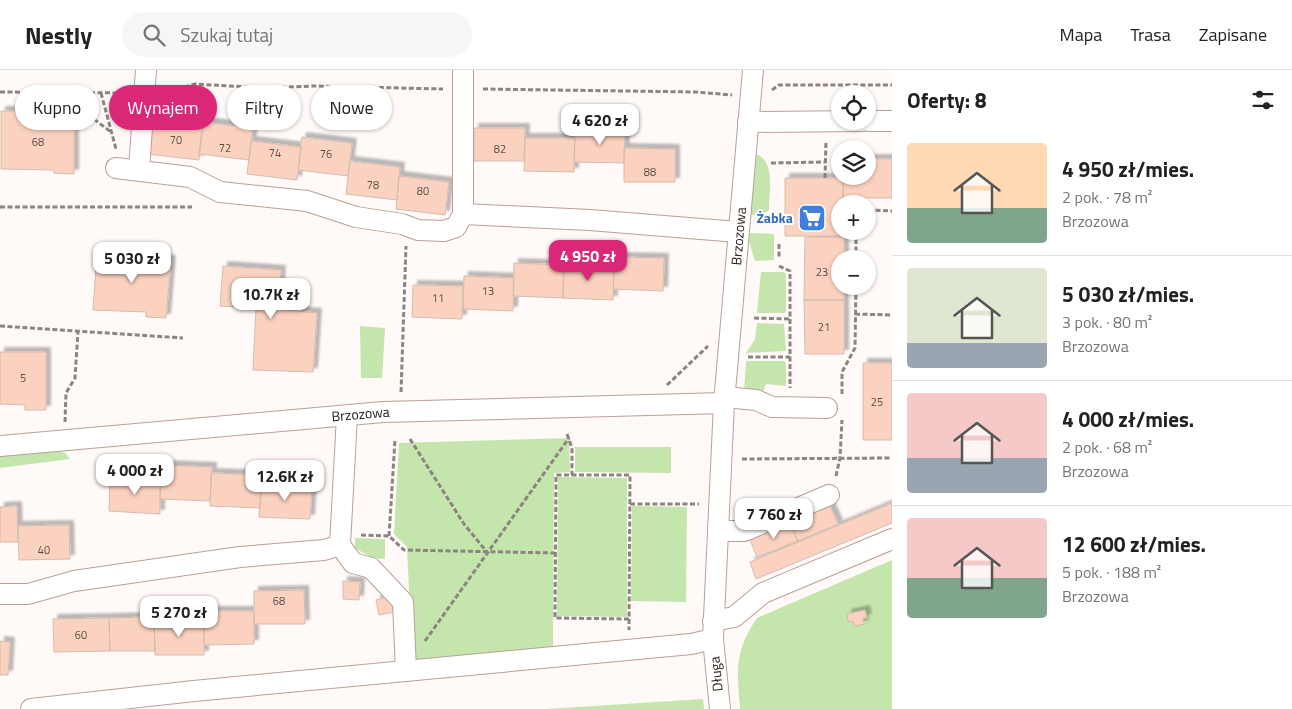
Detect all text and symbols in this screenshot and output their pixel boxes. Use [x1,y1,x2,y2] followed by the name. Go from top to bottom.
[122,12,472,57] search box
[25,17,92,53] text: Nestly
[180,20,273,49] text: Szukaj tutaj
[140,21,168,49] icon: search
[1060,21,1102,48] text: Mapa
[1130,21,1171,48] text: Trasa
[1199,21,1267,48] text: Zapisane
[907,84,987,116] text: Oferty: 8
[15,85,99,130] chip: Kupno
[109,85,217,130] chip: Wynajem
[227,85,301,130] chip: Filtry
[311,85,392,130] chip: Nowe
[831,85,876,295] map controls
[831,85,876,130] button: locate
[1249,86,1277,114] icon: filters
[548,104,652,146] pin: 4 620 zł
[572,108,628,132] text: 4 620 zł
[170,132,182,148] house number: 70
[32,134,44,150] house number: 68
[219,140,231,156] house number: 72
[831,140,876,185] button: layers
[494,141,506,157] house number: 82
[269,145,281,161] house number: 74
[320,146,332,162] house number: 76
[1062,153,1194,185] text: 4 950 zł/mies.
[947,163,1007,223] icon: home
[644,164,656,180] house number: 88
[367,177,379,193] house number: 78
[417,183,429,199] house number: 80
[1062,185,1152,209] text: 2 pok. · 78 m²
[831,195,876,240] button: +
[797,203,827,233] supermarket icon: Żabka
[725,206,751,266] street label: Brzozowa
[756,207,793,228] place label: Żabka
[1062,209,1129,233] text: Brzozowa
[536,240,640,282] pin: 4 950 zł
[80,242,184,284] pin: 5 030 zł
[560,244,616,268] text: 4 950 zł
[104,246,160,270] text: 5 030 zł
[831,250,876,295] button: −
[816,264,828,280] house number: 23
[219,278,323,320] pin: 10.7K zł
[1062,278,1194,310] text: 5 030 zł/mies.
[242,282,300,306] text: 10.7K zł
[482,283,494,299] house number: 13
[947,288,1007,348] icon: home
[432,290,444,306] house number: 11
[1062,310,1152,334] text: 3 pok. · 80 m²
[818,319,830,335] house number: 21
[1062,334,1129,358] text: Brzozowa
[20,370,26,386] house number: 5
[871,394,883,410] house number: 25
[330,401,390,427] street label: Brzozowa
[1062,403,1194,435] text: 4 000 zł/mies.
[947,413,1007,473] icon: home
[1062,435,1152,459] text: 2 pok. · 68 m²
[83,454,187,496] pin: 4 000 zł
[107,458,163,482] text: 4 000 zł
[1062,459,1129,483] text: Brzozowa
[233,460,337,502] pin: 12.6K zł
[256,464,314,488] text: 12.6K zł
[722,498,826,540] pin: 7 760 zł
[746,502,802,526] text: 7 760 zł
[1062,528,1206,560] text: 12 600 zł/mies.
[947,538,1007,598] icon: home
[38,542,50,558] house number: 40
[1062,560,1161,584] text: 5 pok. · 188 m²
[1062,584,1129,608] text: Brzozowa
[273,593,285,609] house number: 68
[127,596,231,638] pin: 5 270 zł
[151,600,207,624] text: 5 270 zł
[75,627,87,643] house number: 60
[703,656,728,693] street label: Długa

